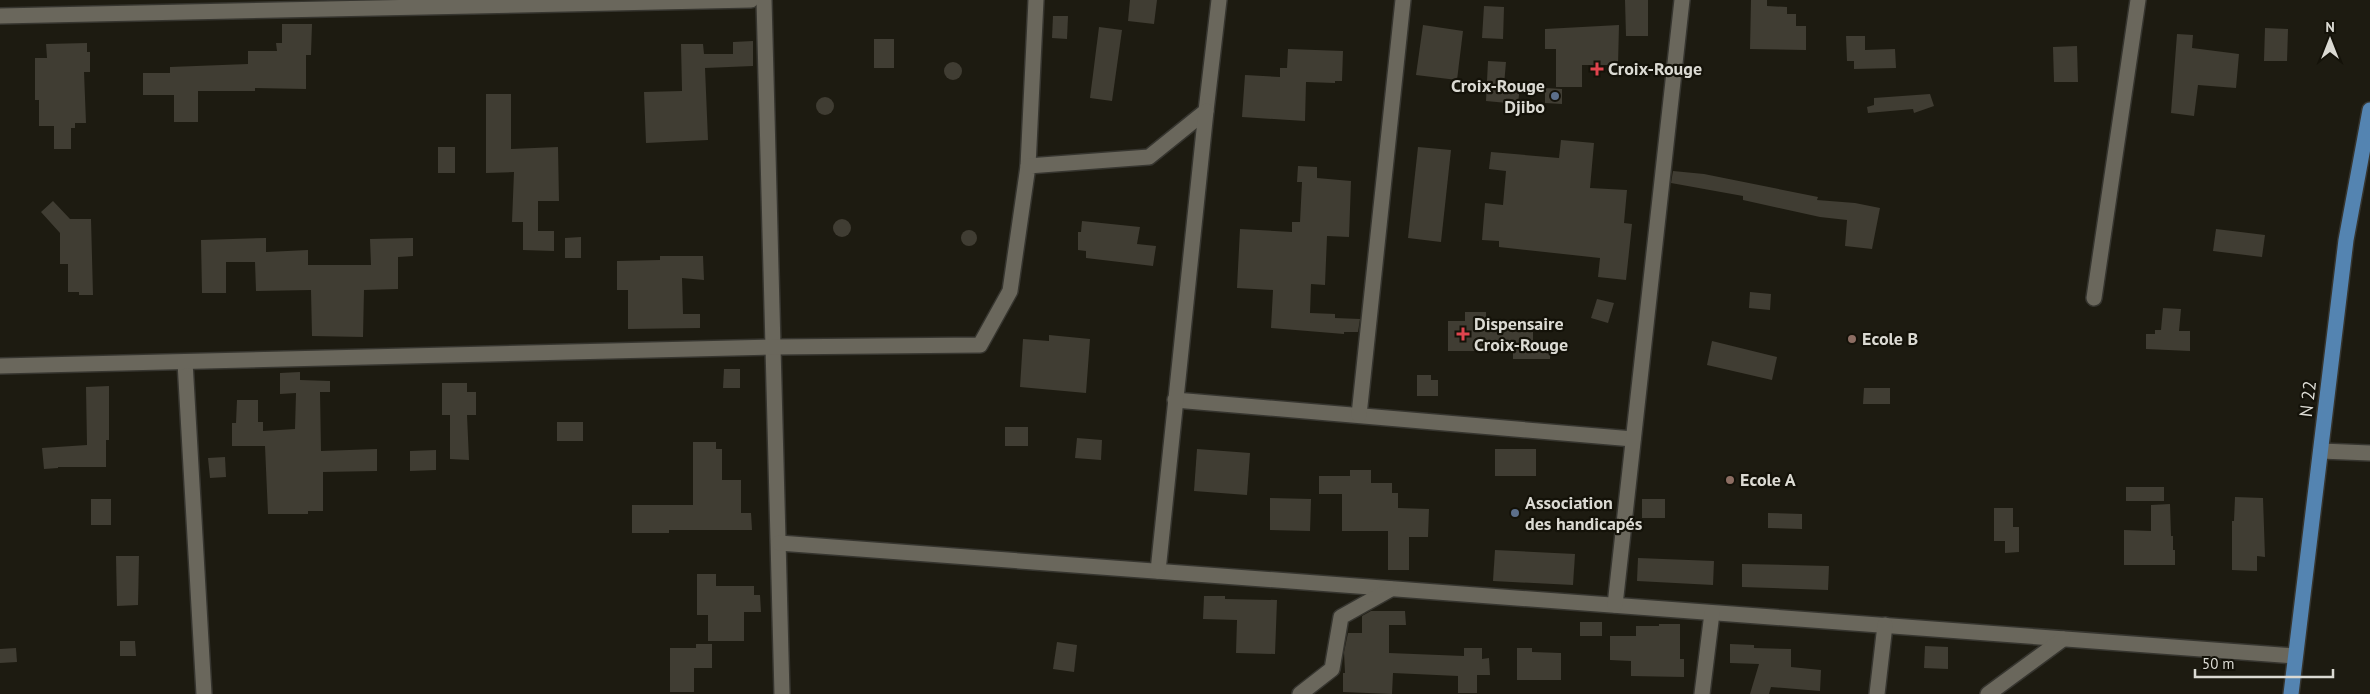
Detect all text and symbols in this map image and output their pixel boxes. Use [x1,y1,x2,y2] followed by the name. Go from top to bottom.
[2305,15,2355,65] north arrow
[2325,18,2335,36] text: N
[1608,57,1702,80] place label: Croix-Rouge
[1590,62,1604,76] marker: Croix-Rouge
[1451,74,1545,118] place label: Croix-Rouge Djibo
[1549,90,1561,102] marker: Croix-Rouge Djibo
[1474,312,1568,356] place label: Dispensaire Croix-Rouge
[1456,327,1470,341] marker: Dispensaire Croix-Rouge
[1862,327,1918,350] place label: Ecole B
[1846,333,1858,345] marker: Ecole B
[2294,379,2321,418] street label: N 22
[1740,468,1796,491] place label: Ecole A
[1724,474,1736,486] marker: Ecole A
[1525,491,1643,535] place label: Association des handicapés
[1509,507,1521,519] marker: Association des handicapés
[2195,646,2332,678] scale bar
[2202,654,2235,673] text: 50 m

